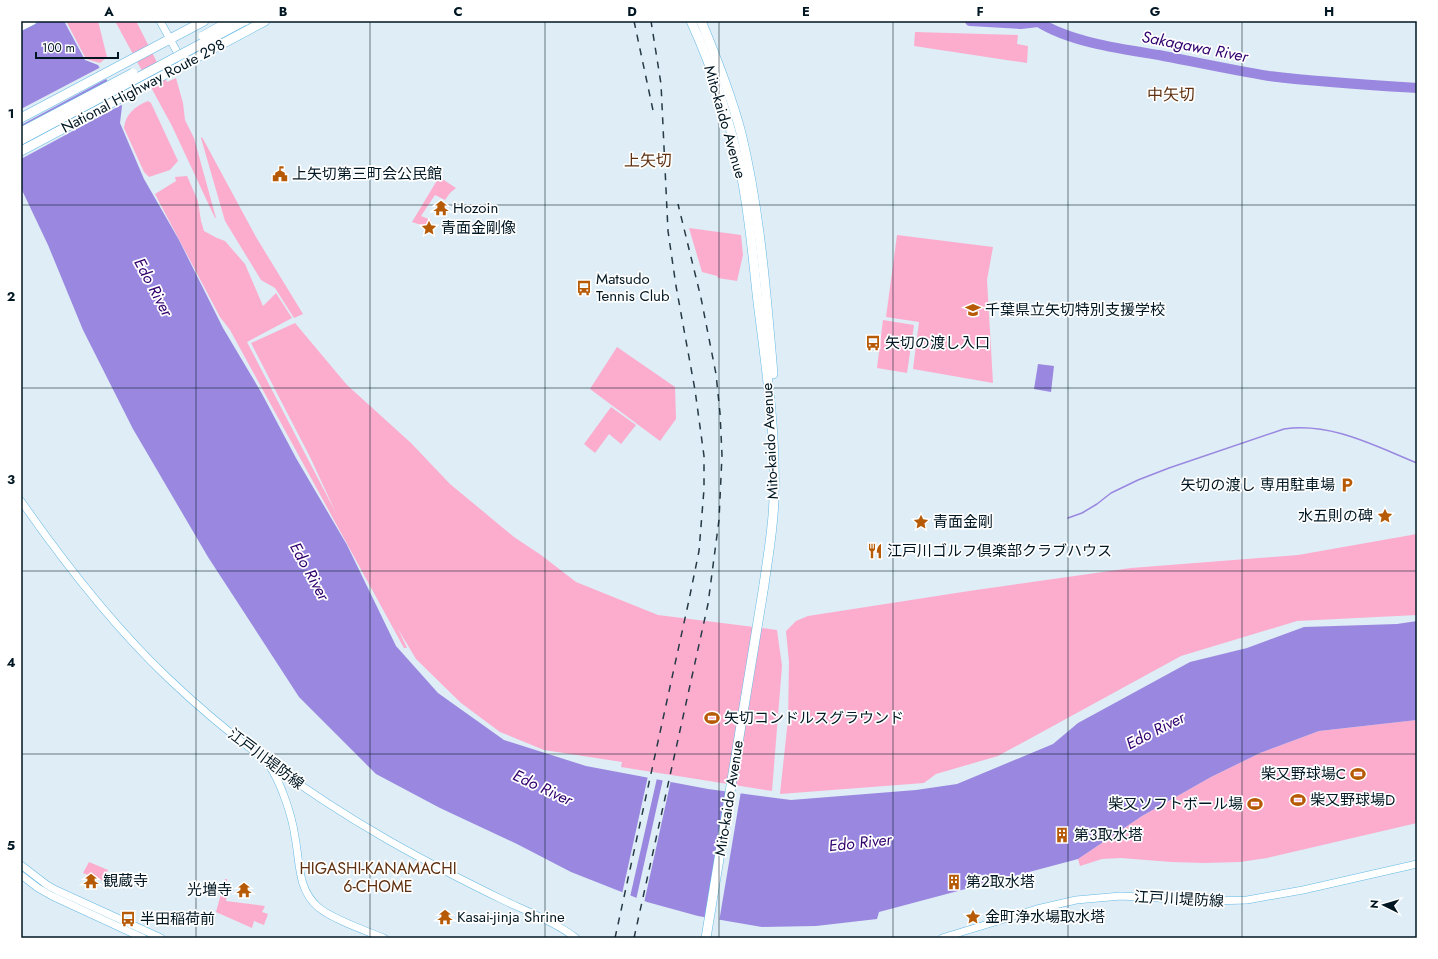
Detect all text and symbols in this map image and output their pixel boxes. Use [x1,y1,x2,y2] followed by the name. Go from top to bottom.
[103,2,114,21] text: A
[279,2,288,21] text: B
[453,2,463,21] text: C
[627,2,637,21] text: D
[802,2,810,21] text: E
[976,2,984,21] text: F
[1150,2,1161,21] text: G
[1324,2,1334,21] text: H
[1140,25,1252,68] water label: Sakagawa River
[57,33,229,139] street label: National Highway Route 298
[36,34,118,60] scale bar
[42,39,75,57] text: 100 m
[698,63,752,181] street label: Mito-kaido Avenue
[1147,83,1195,106] district label: 中矢切
[8,104,14,123] text: 1
[624,149,672,172] district label: 上矢切
[292,163,442,185] place label: 上矢切第三町会公民館
[271,165,289,183] public building icon: 上矢切第三町会公民館
[453,197,498,219] place label: Hozoin
[432,199,450,217] temple icon: Hozoin
[441,217,516,239] place label: 青面金剛像
[420,219,438,237] place icon: 青面金剛像
[129,254,179,322] water label: Edo River
[596,268,670,307] place label: Matsudo Tennis Club
[575,279,593,297] bus stop icon: Matsudo Tennis Club
[7,287,15,306] text: 2
[985,299,1165,321] place label: 千葉県立矢切特別支援学校
[964,301,982,319] school or university icon: 千葉県立矢切特別支援学校
[885,332,990,354] place label: 矢切の渡し入口
[864,334,882,352] bus stop icon: 矢切の渡し入口
[756,382,784,500] street label: Mito-kaido Avenue
[7,470,15,489] text: 3
[1180,474,1335,496] place label: 矢切の渡し 専用駐車場
[1338,476,1356,494] parking icon: 矢切の渡し 専用駐車場
[1298,505,1373,527] place label: 水五則の碑
[1376,507,1394,525] place icon: 水五則の碑
[933,511,993,533] place label: 青面金剛
[912,513,930,531] place icon: 青面金剛
[284,538,336,606] water label: Edo River
[887,540,1112,562] place label: 江戸川ゴルフ倶楽部クラブハウス
[866,542,884,560] restaurant icon: 江戸川ゴルフ倶楽部クラブハウス
[6,653,16,672] text: 4
[1122,705,1190,755] water label: Edo River
[724,707,904,729] place label: 矢切コンドルスグラウンド
[703,709,721,727] sports icon: 矢切コンドルスグラウンド
[223,723,309,795] street label: 江戸川堤防線
[709,738,749,857] street label: Mito-kaido Avenue
[1261,763,1346,785] place label: 柴又野球場C
[509,764,578,812] water label: Edo River
[1349,765,1367,783] sports icon: 柴又野球場C
[1310,789,1395,811] place label: 柴又野球場D
[1289,791,1307,809] sports icon: 柴又野球場D
[1108,793,1243,815] place label: 柴又ソフトボール場
[1246,795,1264,813] sports icon: 柴又ソフトボール場
[1074,824,1143,846] place label: 第３取水塔
[1053,826,1071,844] building icon: 第３取水塔
[827,828,894,857] water label: Edo River
[7,836,15,855] text: 5
[299,857,457,898] district label: HIGASHI-KANAMACHI 6-CHOME
[103,870,148,892] place label: 観蔵寺
[966,871,1035,893] place label: 第２取水塔
[82,872,100,890] temple icon: 観蔵寺
[945,873,963,891] building icon: 第２取水塔
[187,879,232,901] place label: 光増寺
[235,881,253,899] temple icon: 光増寺
[1364,885,1404,925] north arrow
[1133,886,1225,912] street label: 江戸川堤防線
[1366,899,1382,909] text: N
[457,906,565,928] place label: Kasai-jinja Shrine
[985,906,1105,928] place label: 金町浄水場取水塔
[140,908,215,930] place label: 半田稲荷前
[436,908,454,926] temple icon: Kasai-jinja Shrine
[964,908,982,926] place icon: 金町浄水場取水塔
[119,910,137,928] bus stop icon: 半田稲荷前

